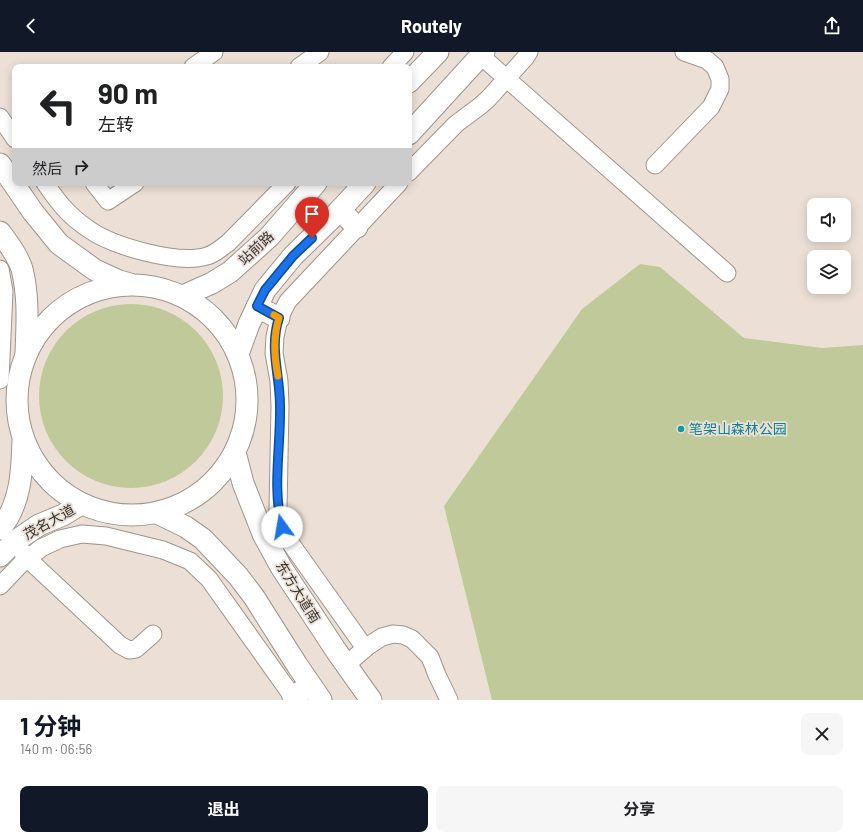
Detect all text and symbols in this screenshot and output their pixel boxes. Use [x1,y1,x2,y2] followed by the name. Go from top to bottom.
[20,15,42,37] icon: back
[401,15,462,37] text: Routely
[821,15,843,37] icon: share
[98,76,158,110] text: 90 m
[32,80,84,132] icon: left
[98,113,134,135] text: 左转
[70,156,92,178] icon: right
[32,159,62,177] text: 然后
[295,197,329,238] pin
[807,198,851,294] map controls
[807,198,851,242] button: sound
[301,203,323,225] icon: arrive
[235,227,277,268] street label: 站前路
[807,250,851,294] button: layers
[689,420,787,437] place label: 笔架山森林公园
[676,424,686,434] marker: 笔架山森林公园
[20,501,77,543] street label: 茂名大道
[261,506,303,548] position arrow
[273,558,324,626] street label: 东方大道南
[20,711,81,740] text: 1 分钟
[801,713,843,755] button: close
[20,741,92,757] text: 140 m · 06:56
[20,786,428,832] button: 退出
[436,786,843,832] button: 分享

